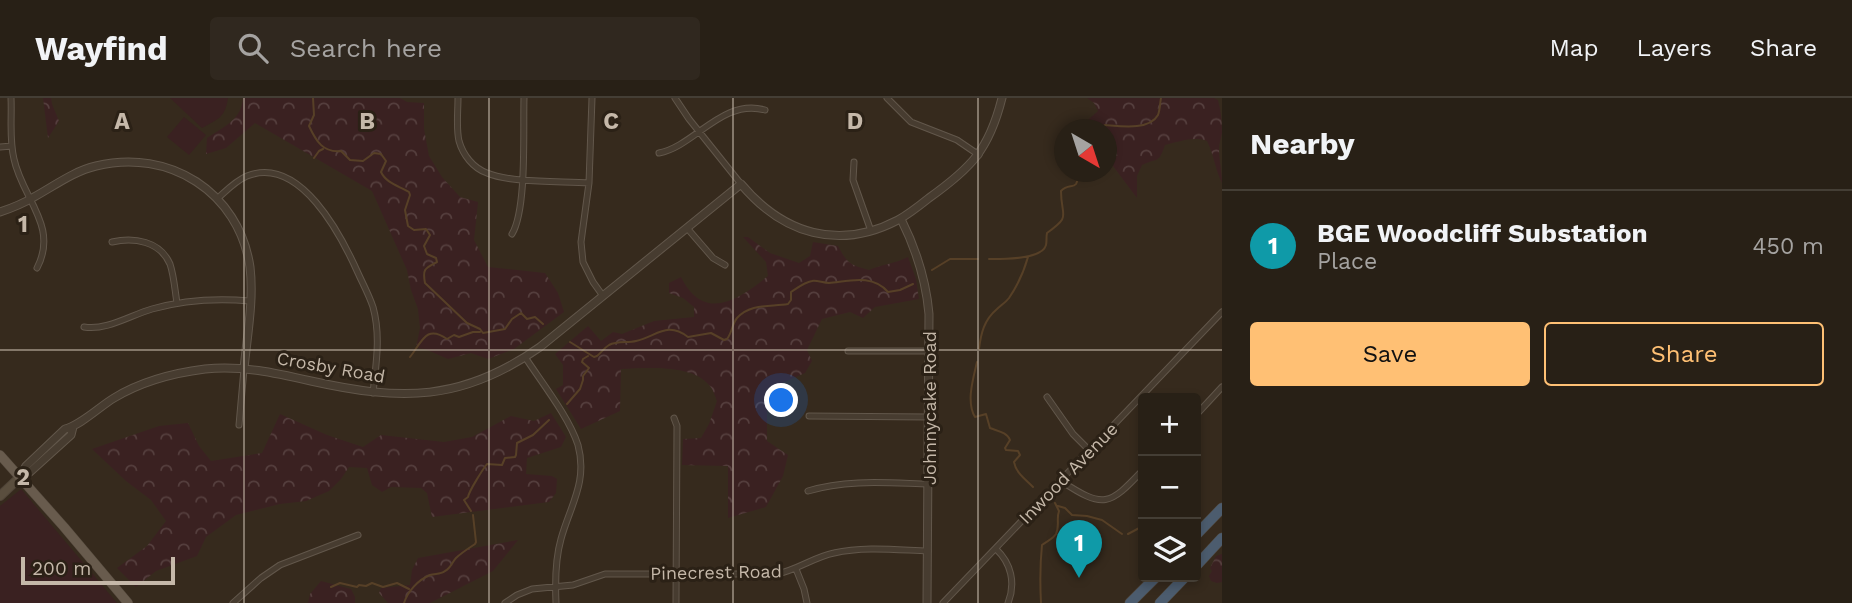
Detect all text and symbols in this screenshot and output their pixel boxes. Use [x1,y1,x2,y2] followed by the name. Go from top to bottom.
[210,17,700,80] search box
[35,29,168,68] text: Wayfind
[234,29,272,67] icon: search
[290,33,442,63] text: Search here
[1550,34,1598,62] text: Map
[1636,34,1712,62] text: Layers
[1750,34,1817,62] text: Share
[114,108,130,135] text: A
[359,108,375,135] text: B
[603,108,619,135] text: C
[847,108,863,135] text: D
[1054,119,1117,182] north arrow
[1250,126,1355,161] text: Nearby
[18,211,28,238] text: 1
[1317,218,1648,248] text: BGE Woodcliff Substation
[1268,233,1278,260] text: 1
[1752,233,1824,260] text: 450 m
[1317,248,1377,275] text: Place
[1250,322,1530,386] button: Save
[1544,322,1824,386] button: Share
[919,331,940,485] street label: Johnnycake Road
[275,347,387,387] street label: Crosby Road
[764,383,798,417] your location
[1138,393,1201,582] map controls
[1138,393,1201,456] button: +
[1014,418,1122,528] street label: Inwood Avenue
[1138,456,1201,519] button: −
[16,464,30,491] text: 2
[1138,519,1201,582] button: layers
[1056,520,1102,578] pin: 1
[21,554,175,586] scale bar
[32,557,91,580] text: 200 m
[650,560,782,584] street label: Pinecrest Road

